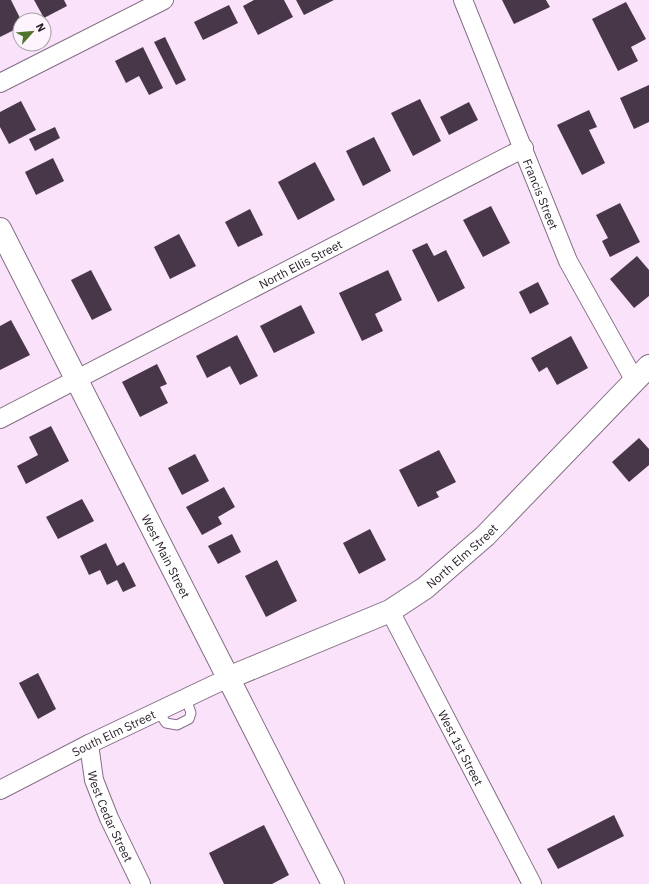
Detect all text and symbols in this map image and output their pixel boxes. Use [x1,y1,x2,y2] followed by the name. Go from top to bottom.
[12,12,52,52] north arrow
[33,21,49,34] text: N
[520,156,562,231] street label: Francis Street
[256,236,344,291] street label: North Ellis Street
[139,512,194,600] street label: West Main Street
[423,520,500,591] street label: North Elm Street
[69,706,158,759] street label: South Elm Street
[435,707,487,788] street label: West 1st Street
[85,770,137,864] street label: West Cedar Street

